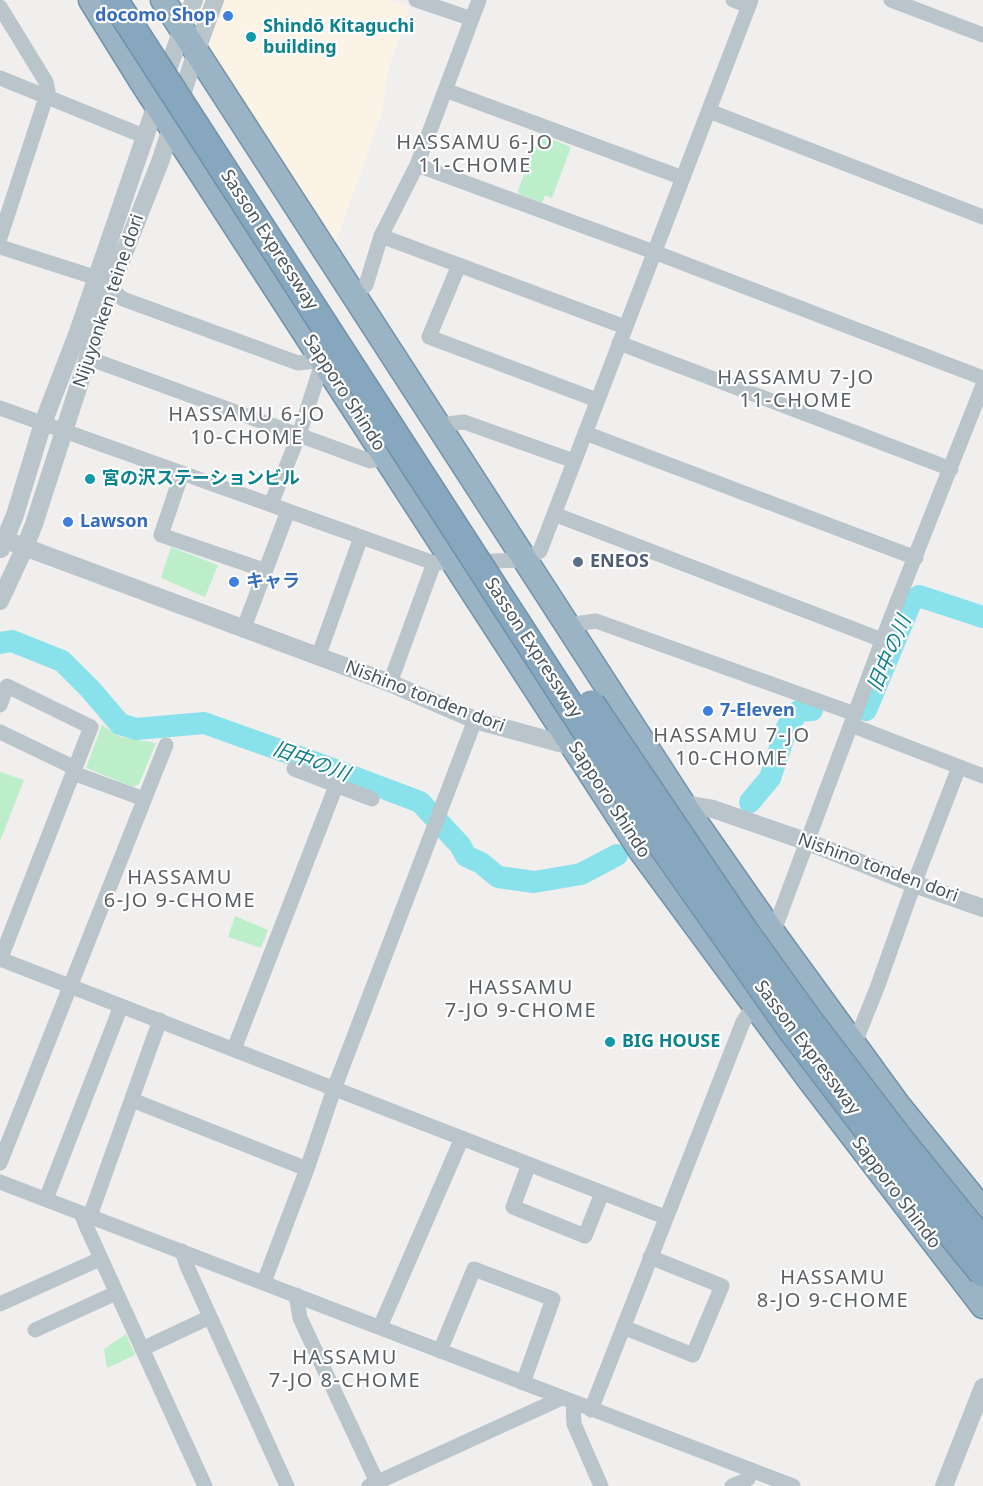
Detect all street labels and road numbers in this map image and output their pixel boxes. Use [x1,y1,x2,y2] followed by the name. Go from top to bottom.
[216,166,322,314] street label: Sasson Expressway
[69,211,149,391] street label: Nijuyonken teine dori
[298,331,390,455] street label: Sapporo Shindo
[480,574,586,722] street label: Sasson Expressway
[342,657,508,737] street label: Nishino tonden dori
[563,738,655,862] street label: Sapporo Shindo
[795,829,961,907] street label: Nishino tonden dori
[750,977,864,1119] street label: Sasson Expressway
[847,1133,945,1253] street label: Sapporo Shindo

